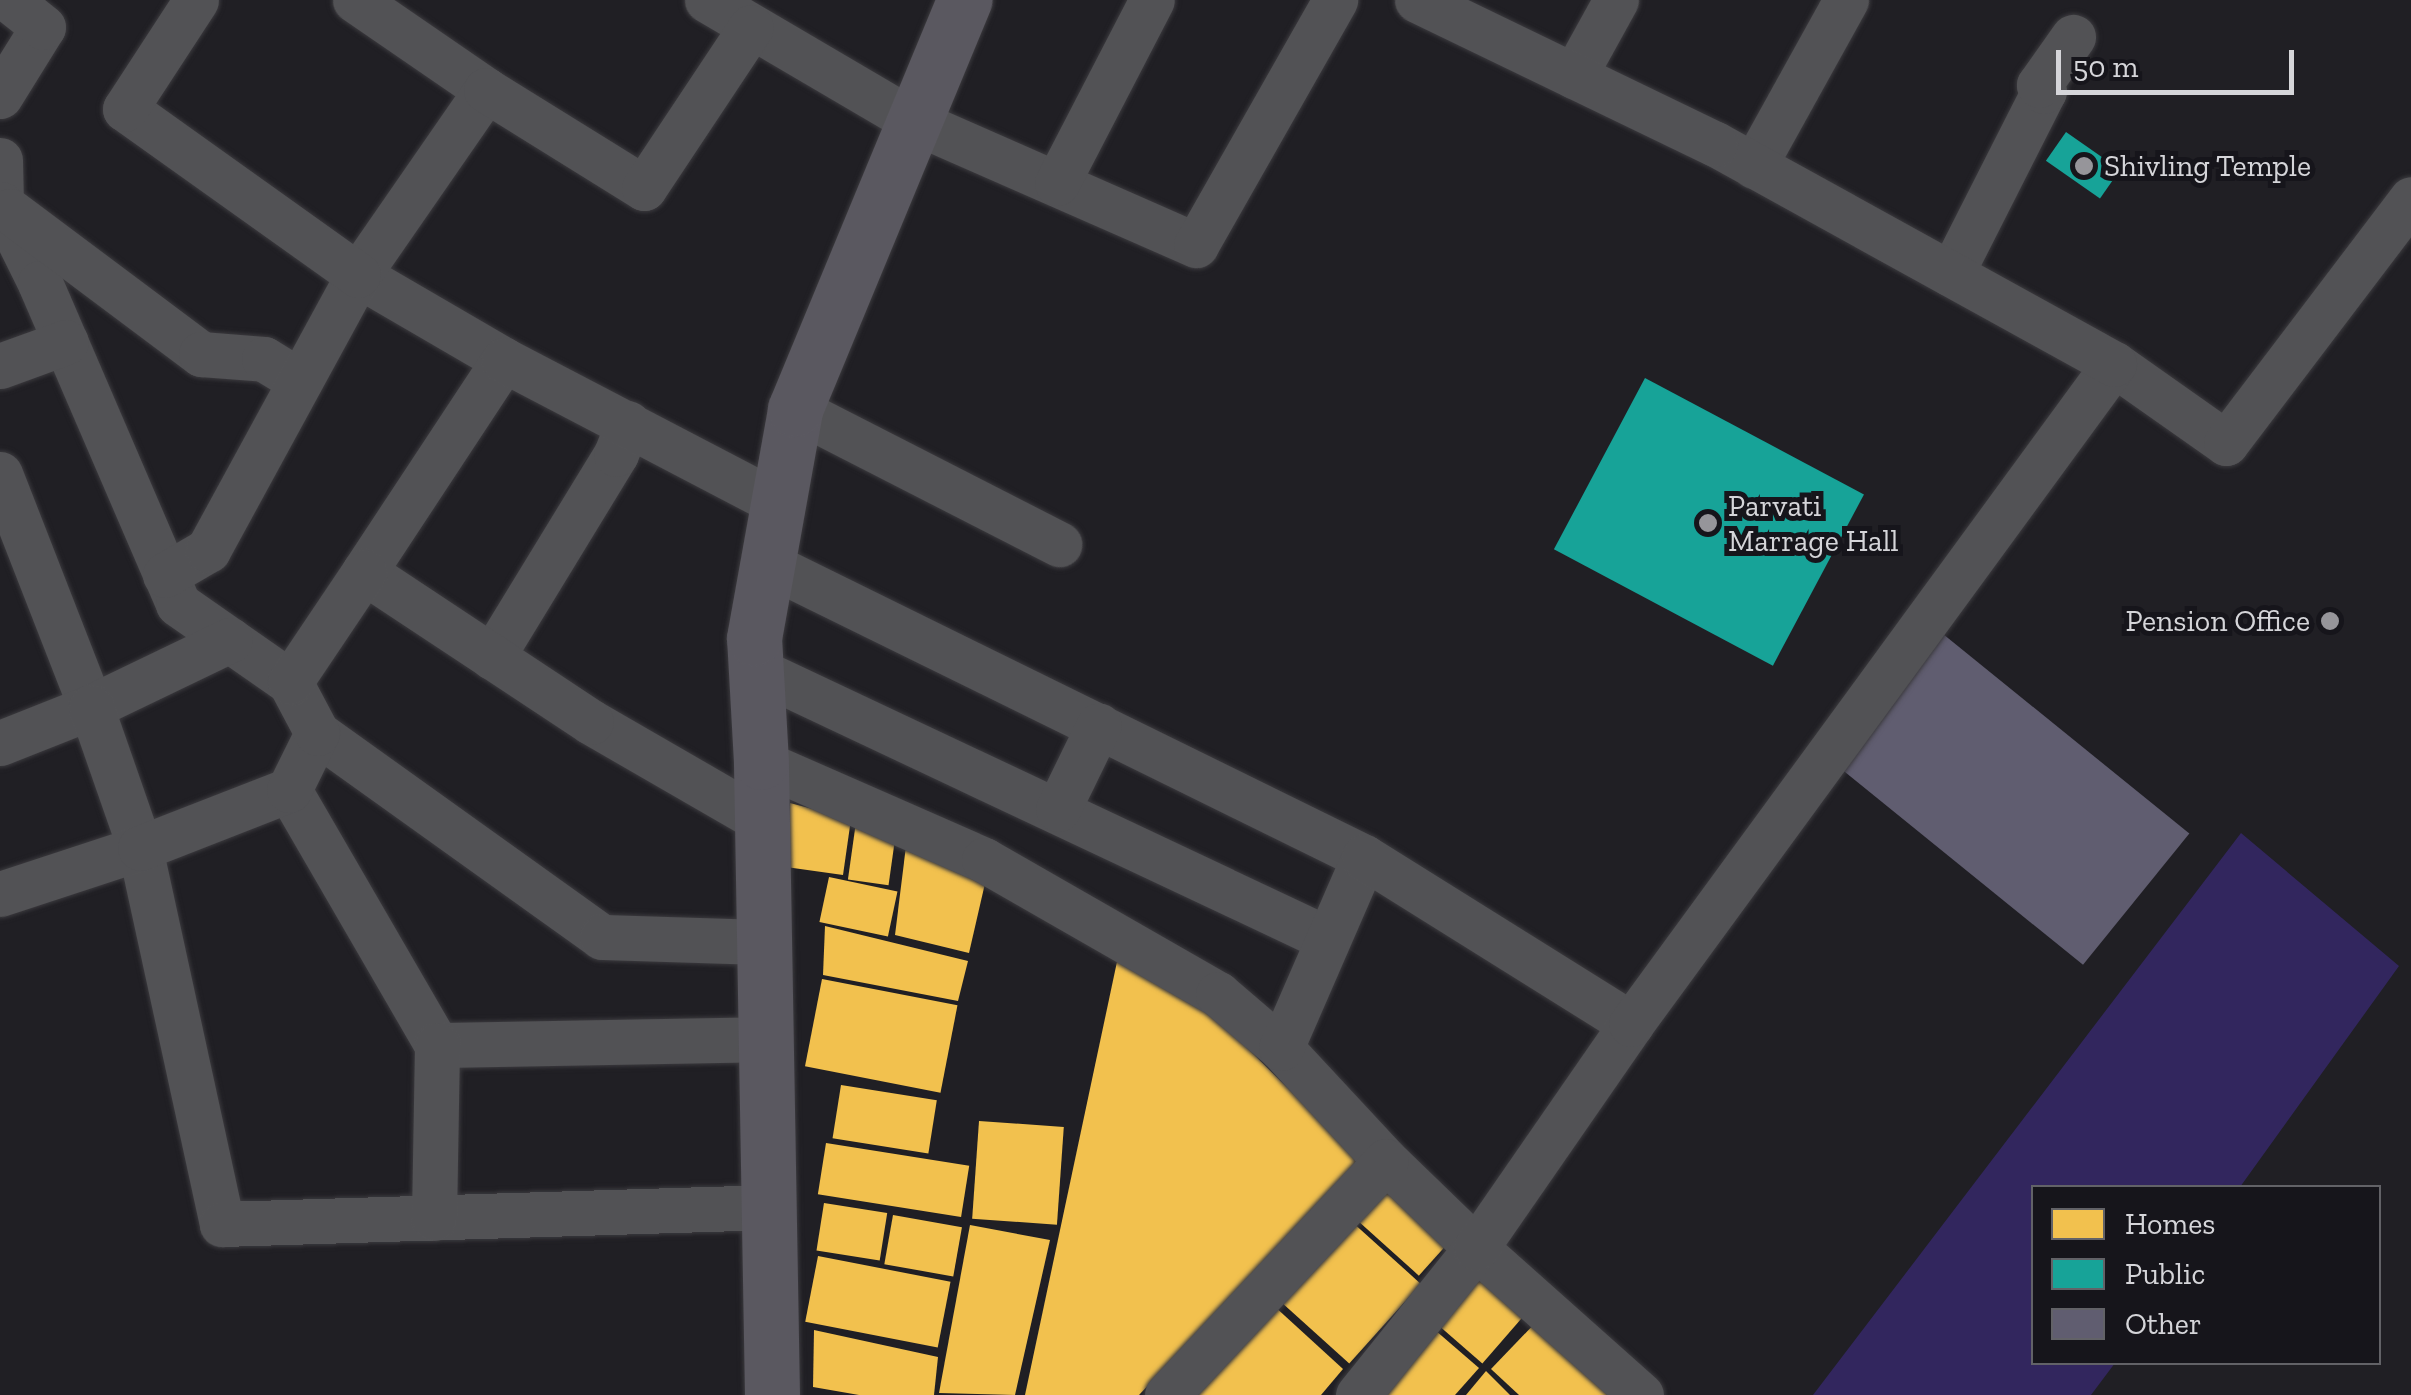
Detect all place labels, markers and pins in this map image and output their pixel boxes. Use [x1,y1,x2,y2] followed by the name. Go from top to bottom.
[2104,148,2312,184] place label: Shivling Temple
[2073,155,2095,177] marker: Shivling Temple
[1728,488,1898,558] place label: Parvati Marrage Hall
[1697,512,1719,534] marker: Parvati Marrage Hall
[2125,603,2310,639] place label: Pension Office
[2319,610,2341,632] marker: Pension Office

